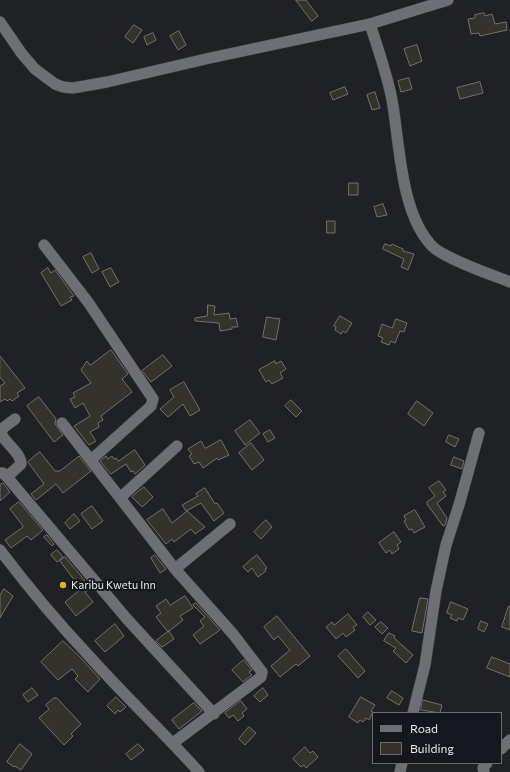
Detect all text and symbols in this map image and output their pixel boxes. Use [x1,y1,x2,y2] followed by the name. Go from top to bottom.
[71,578,156,592] place label: Karibu Kwetu Inn
[58,580,68,590] marker: Karibu Kwetu Inn
[372,712,502,764] legend
[410,721,438,735] text: Road
[410,741,454,755] text: Building

